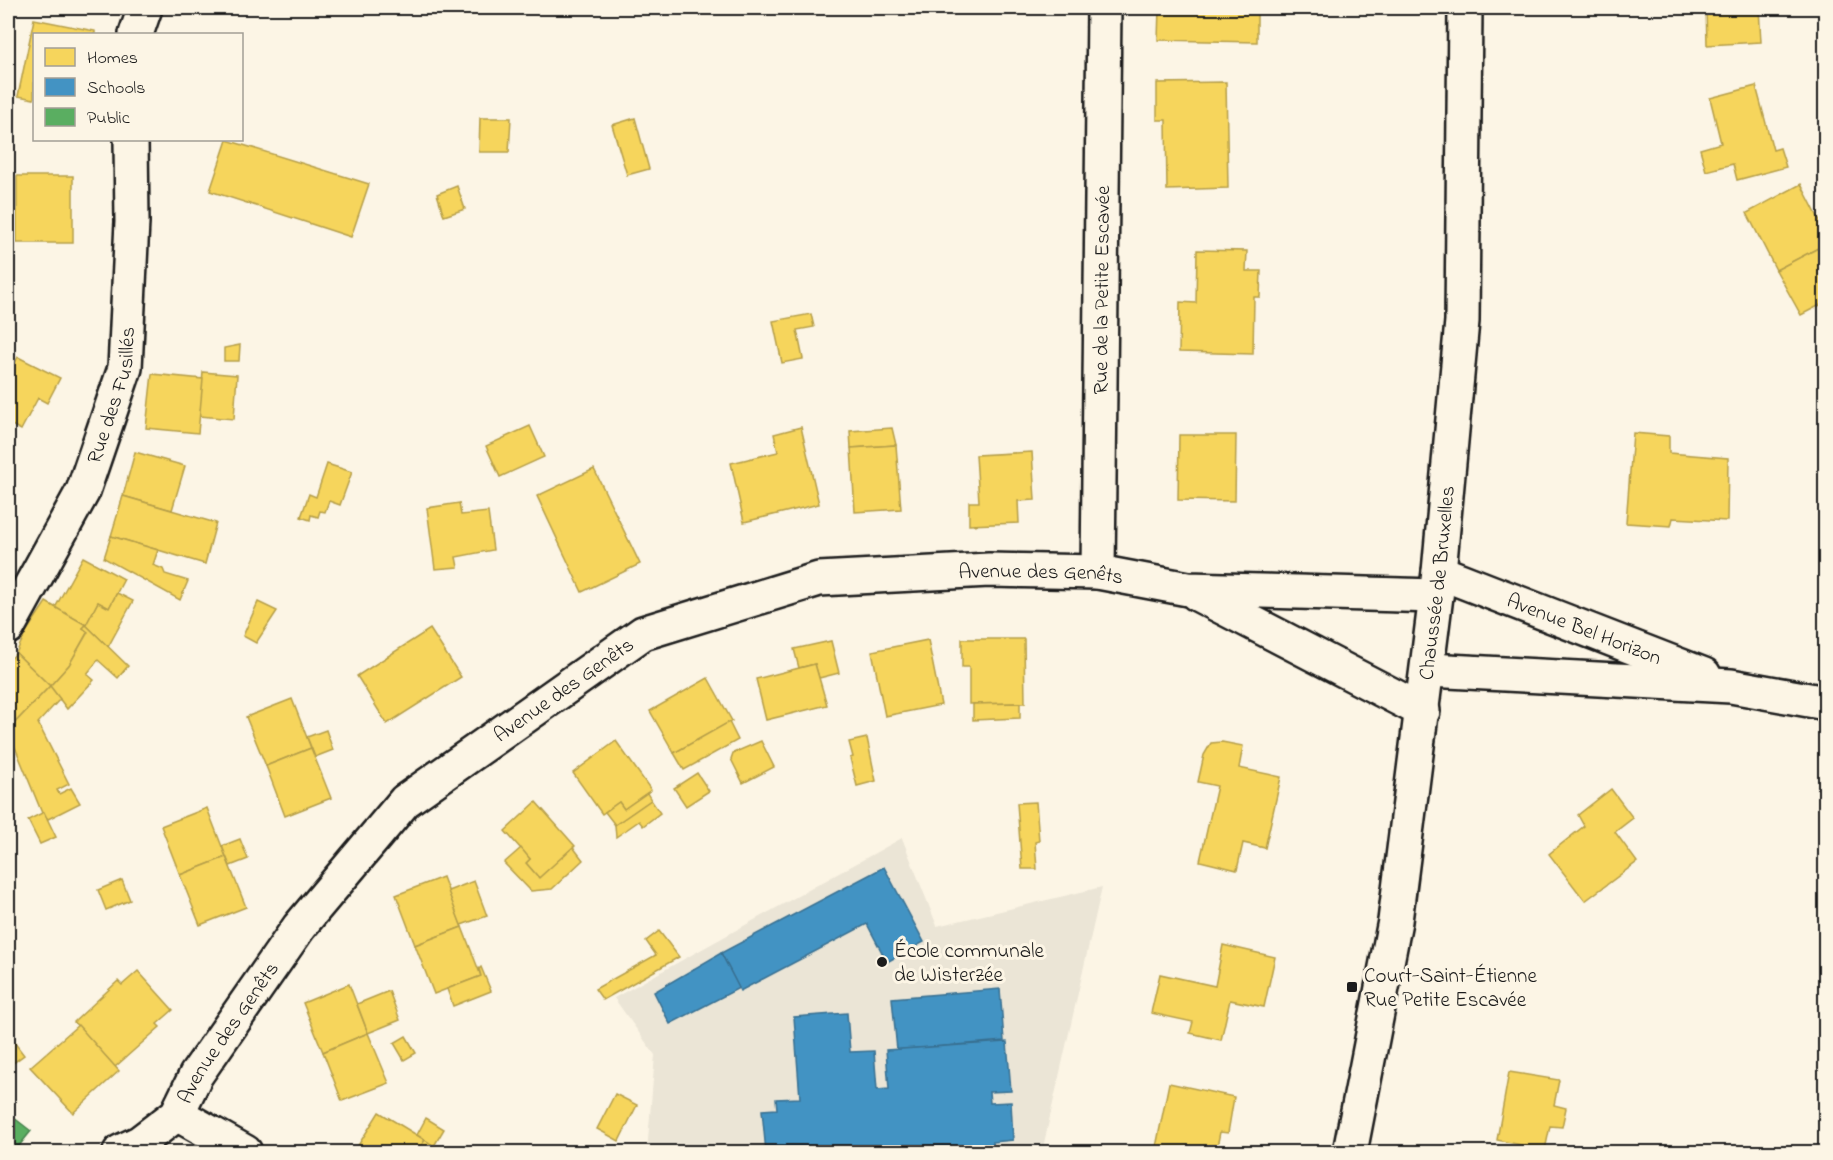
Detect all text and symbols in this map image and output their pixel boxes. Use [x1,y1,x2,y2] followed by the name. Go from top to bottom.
[33,33,243,141] legend
[87,46,138,72] text: Homes
[87,76,145,102] text: Schools
[87,106,130,132] text: Public
[1087,185,1119,395] street label: Rue de la Petite Escavée
[80,326,144,468] street label: Rue des Fusillés
[1412,485,1464,682] street label: Chaussée de Bruxelles
[958,557,1126,594] street label: Avenue des Genêts
[1502,587,1666,674] street label: Avenue Bel Horizon
[488,631,641,751] street label: Avenue des Genêts
[894,937,1045,991] place label: École communale de Wisterzée
[875,955,889,969] marker: École communale de Wisterzée
[171,956,287,1109] street label: Avenue des Genêts
[1364,962,1537,1016] place label: Court-Saint-Étienne Rue Petite Escavée
[1345,980,1359,994] marker: Court-Saint-Étienne Rue Petite Escavée

